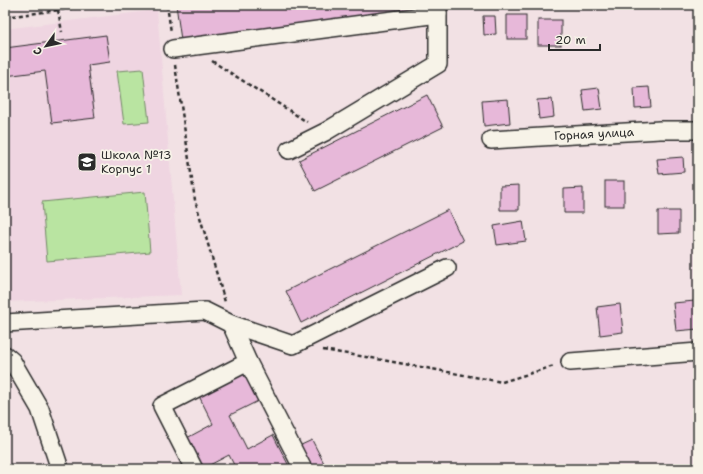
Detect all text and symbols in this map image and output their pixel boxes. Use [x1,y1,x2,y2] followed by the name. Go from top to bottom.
[26,26,66,66] north arrow
[549,26,600,52] scale bar
[555,32,586,48] text: 20 m
[30,44,46,58] text: С
[554,124,635,144] street label: Горная улица
[101,147,171,177] place label: Школа №13 Корпус 1
[76,151,98,173] school or university icon: Школа №13 Корпус 1

